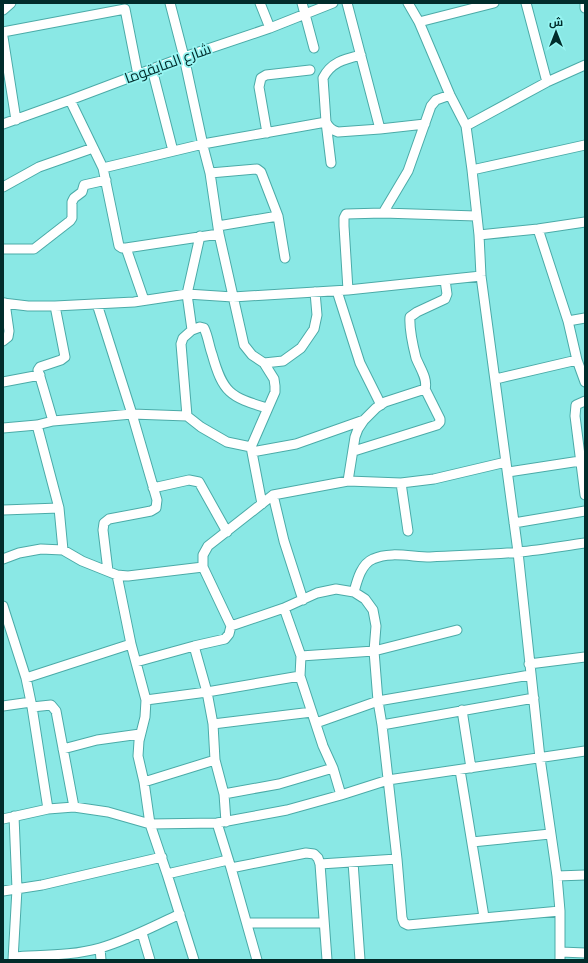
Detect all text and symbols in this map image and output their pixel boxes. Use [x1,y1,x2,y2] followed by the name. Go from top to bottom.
[536,12,576,52] north arrow
[549,17,563,29] text: ش
[123,41,214,89] street label: شارع المايقوما

